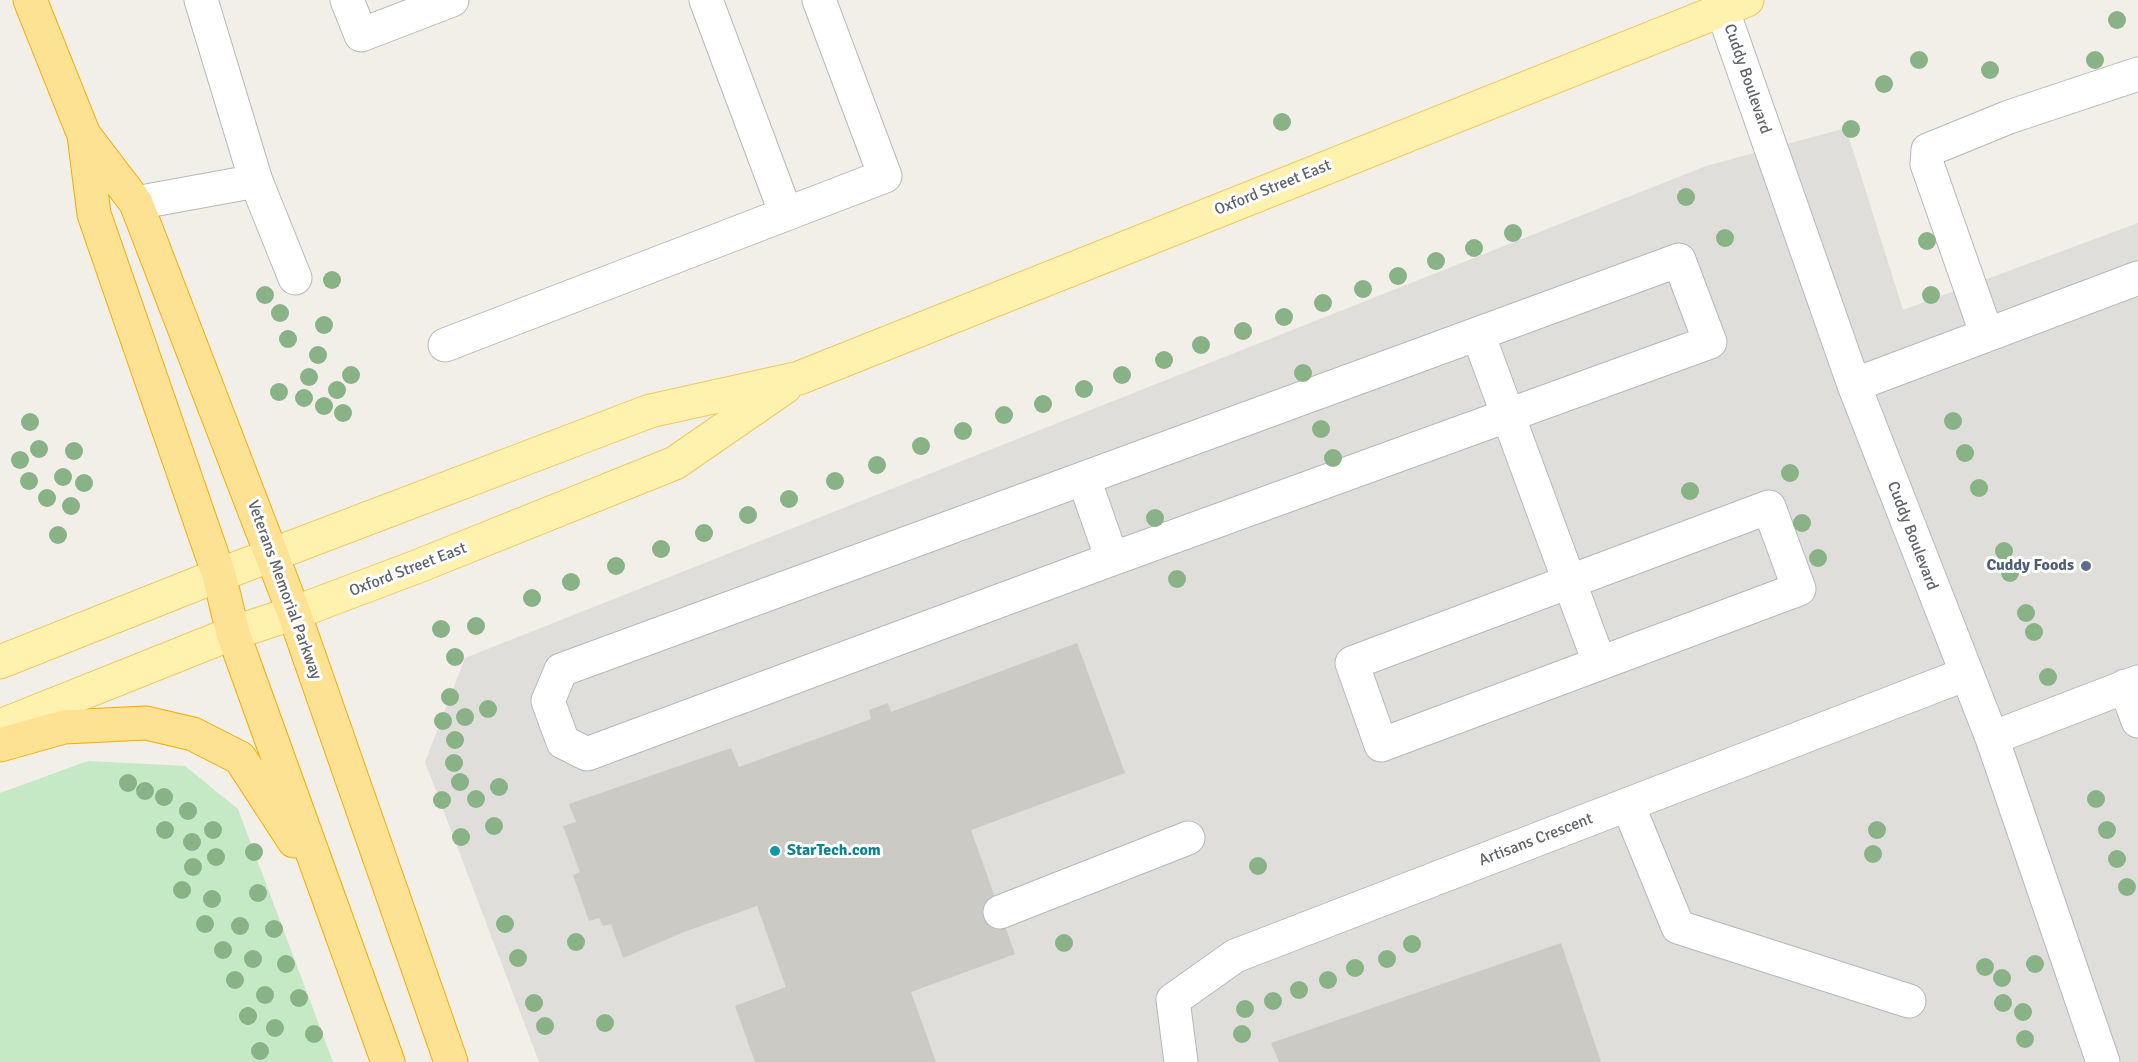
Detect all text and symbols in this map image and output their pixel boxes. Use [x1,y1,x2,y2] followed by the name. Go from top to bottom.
[1719,22,1775,136] street label: Cuddy Boulevard
[1212,156,1334,220] street label: Oxford Street East
[1882,479,1942,593] street label: Cuddy Boulevard
[243,498,325,682] street label: Veterans Memorial Parkway
[347,539,469,601] street label: Oxford Street East
[1986,556,2074,576] place label: Cuddy Foods
[2079,559,2093,573] marker: Cuddy Foods
[1476,809,1596,871] street label: Artisans Crescent
[787,841,881,861] place label: StarTech.com
[768,844,782,858] marker: StarTech.com

